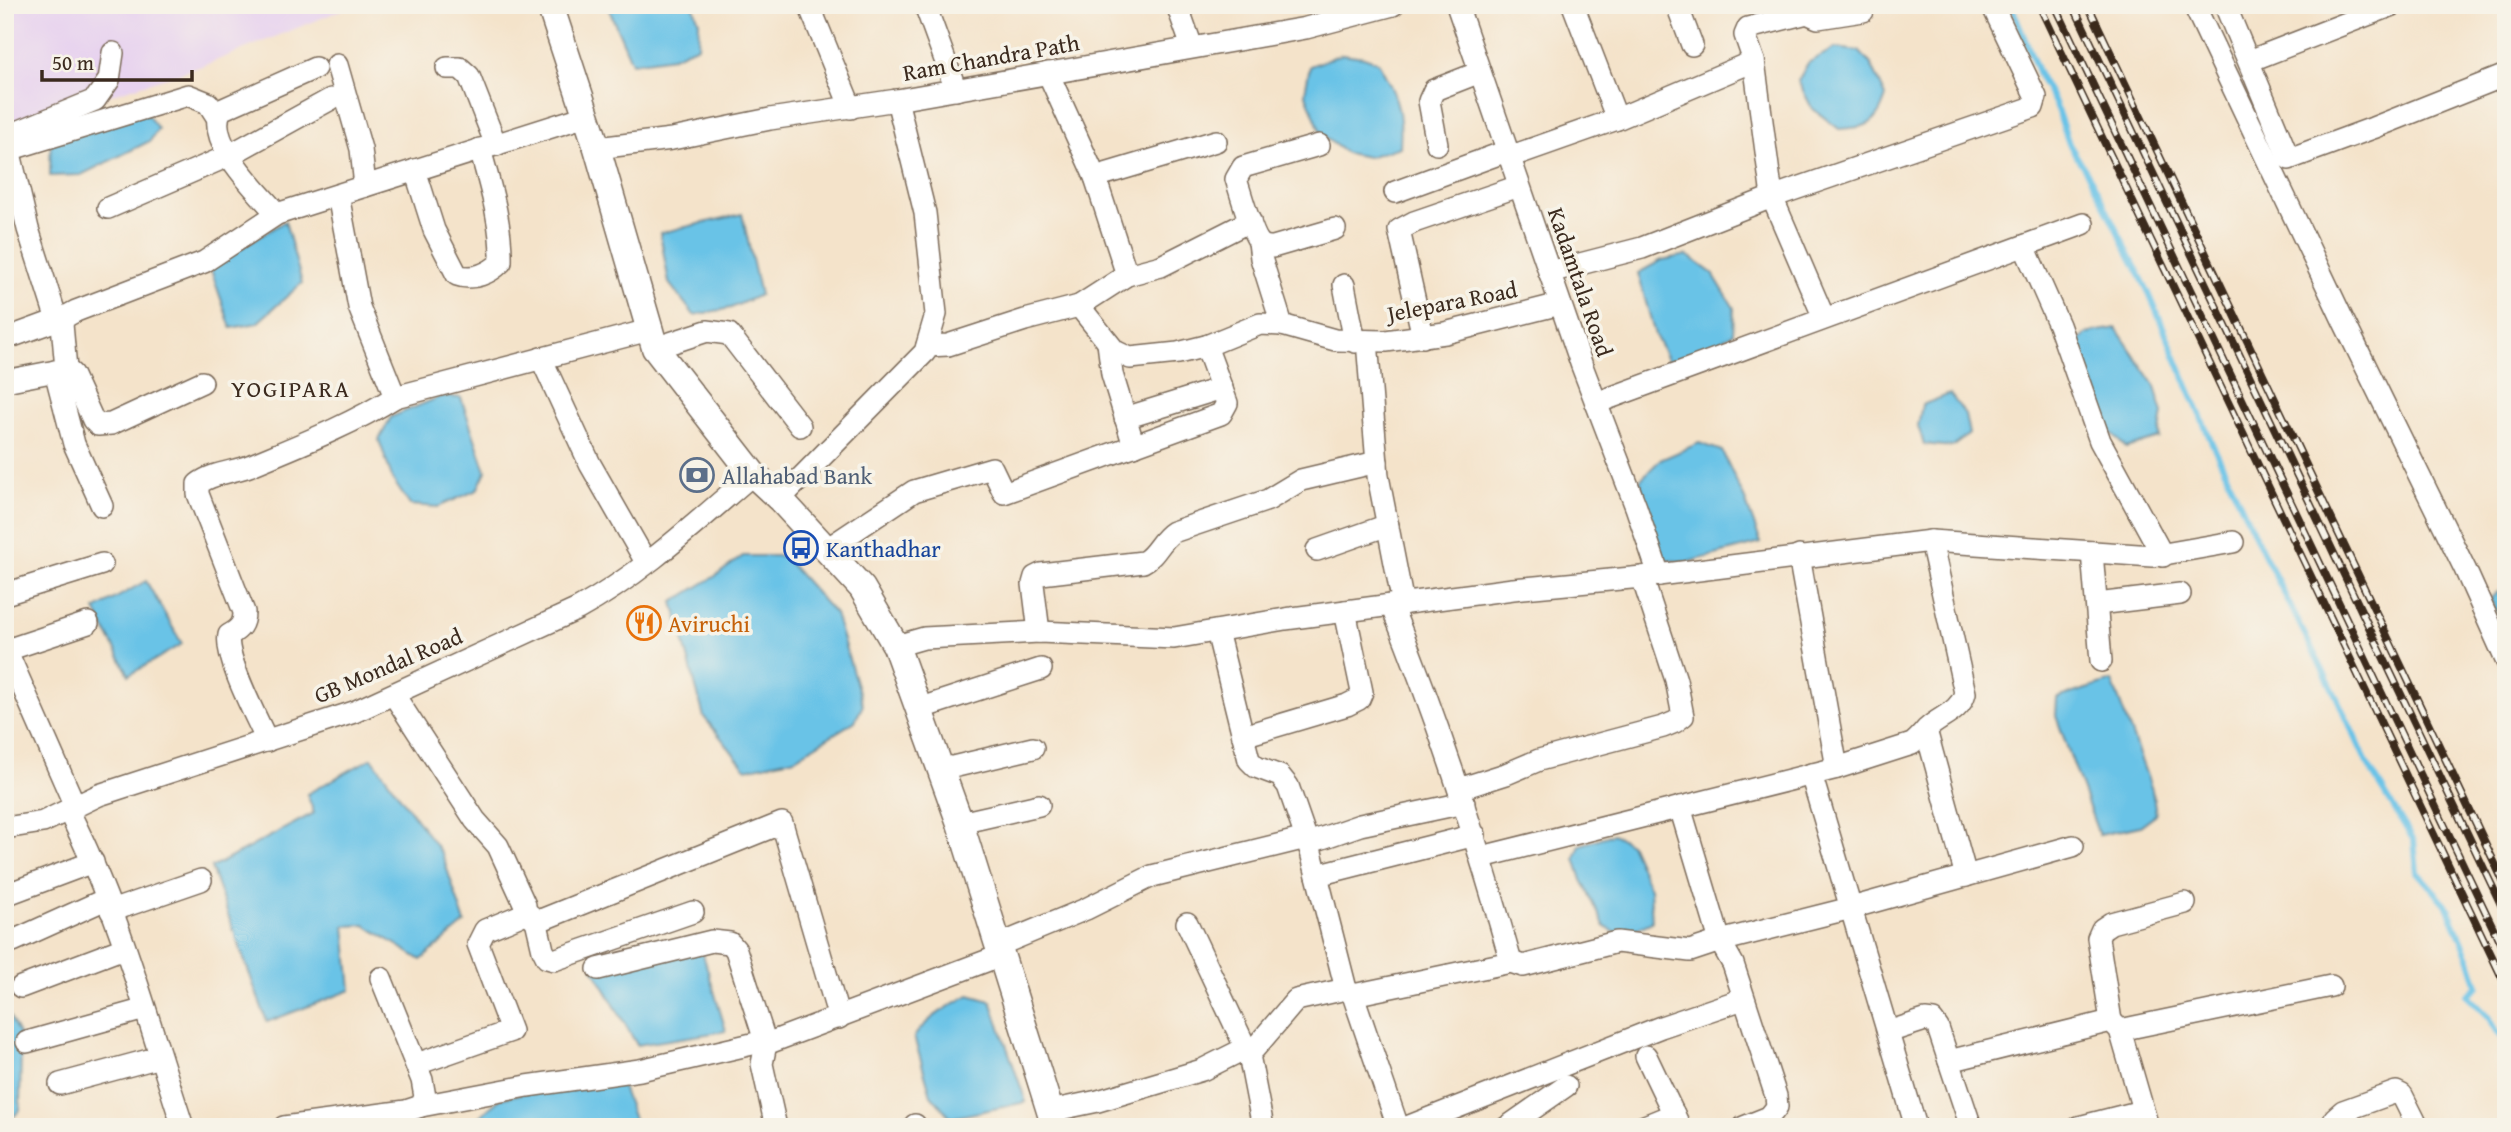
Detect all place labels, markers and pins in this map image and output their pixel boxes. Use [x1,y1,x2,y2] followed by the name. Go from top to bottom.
[678,456,716,494] bank icon: Allahabad Bank
[722,459,872,492] place label: Allahabad Bank
[782,529,820,567] bus stop icon: Kanthadhar
[826,532,941,565] place label: Kanthadhar
[625,604,663,642] restaurant icon: Aviruchi
[668,607,750,640] place label: Aviruchi

